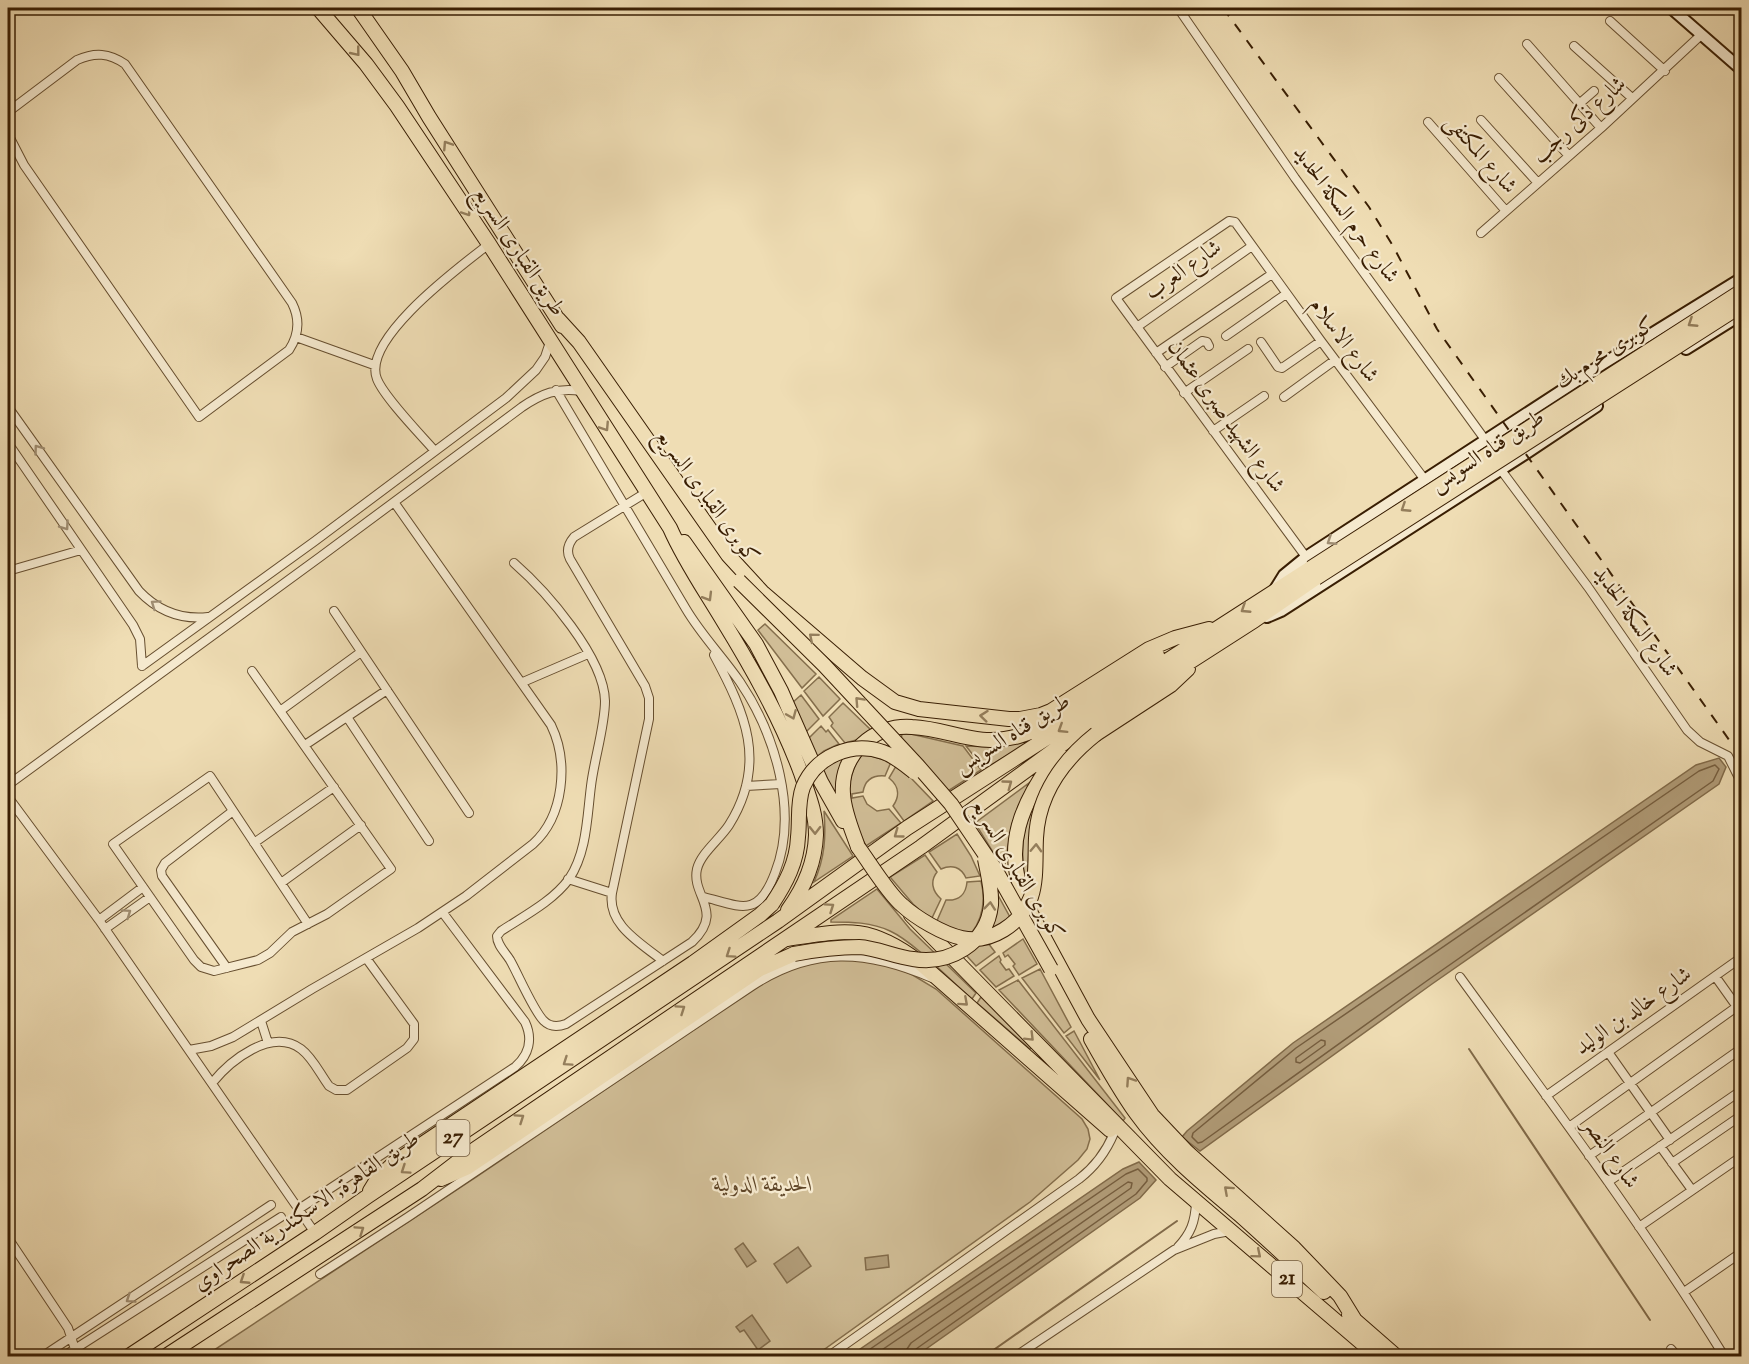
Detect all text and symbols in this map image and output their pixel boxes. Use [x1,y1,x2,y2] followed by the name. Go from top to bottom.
[349,45,360,56] one-way arrow
[1526,70,1634,172] street label: شارع ذكى رجب
[1436,108,1524,202] street label: شارع المكتفى
[1283,139,1406,291] street label: شارع حرم السكة الحديد
[444,141,455,152] one-way arrow
[463,181,572,324] street label: طريق القبارى السريع
[460,206,472,216] one-way arrow
[1139,233,1229,309] street label: شارع العرب
[1300,292,1386,391] street label: شارع الاسلام
[1550,310,1663,399] street label: كوبرى محرم بك
[1688,316,1699,327] one-way arrow
[1158,334,1292,500] street label: شارع الشهيد صبرى عثمان
[1424,403,1552,501] street label: طريق قناه السويس
[597,421,609,431] one-way arrow
[645,423,766,572] street label: كوبرى القبارى السريع
[34,445,45,456] one-way arrow
[1400,500,1411,511] one-way arrow
[58,519,69,530] one-way arrow
[1326,534,1337,545] one-way arrow
[1584,560,1684,684] street label: شارع السكة الحديد
[701,591,713,601] one-way arrow
[150,601,161,612] one-way arrow
[1241,602,1251,614] one-way arrow
[809,633,820,644] one-way arrow
[949,687,1077,783] street label: طريق قناه السويس
[855,698,866,709] one-way arrow
[785,709,797,720] one-way arrow
[980,710,989,723] one-way arrow
[1058,721,1068,733] one-way arrow
[1001,780,1012,791] one-way arrow
[960,793,1071,947] street label: كوبرى القبارى السريع
[809,825,821,834] one-way arrow
[894,827,905,838] one-way arrow
[1029,844,1042,853] one-way arrow
[983,901,996,911] one-way arrow
[824,903,835,914] one-way arrow
[121,909,132,920] one-way arrow
[725,946,736,957] one-way arrow
[1569,960,1699,1064] street label: شارع خالد بن الوليد
[957,995,967,1006] one-way arrow
[674,1005,685,1016] one-way arrow
[1023,1029,1034,1040] one-way arrow
[563,1055,574,1066] one-way arrow
[1126,1077,1137,1088] one-way arrow
[1573,1110,1646,1196] street label: شارع النصر
[513,1115,524,1126] one-way arrow
[436,1120,470,1156] road number: 27
[187,1124,427,1300] street label: طريق القاهرة, الاسكندرية الصحراوي
[401,1163,412,1174] one-way arrow
[711,1170,813,1202] park label: الحديقة الدولية
[1224,1186,1235,1197] one-way arrow
[353,1226,364,1237] one-way arrow
[1250,1247,1261,1258] one-way arrow
[1272,1261,1302,1297] road number: 21
[240,1273,251,1284] one-way arrow
[126,1292,136,1304] one-way arrow

